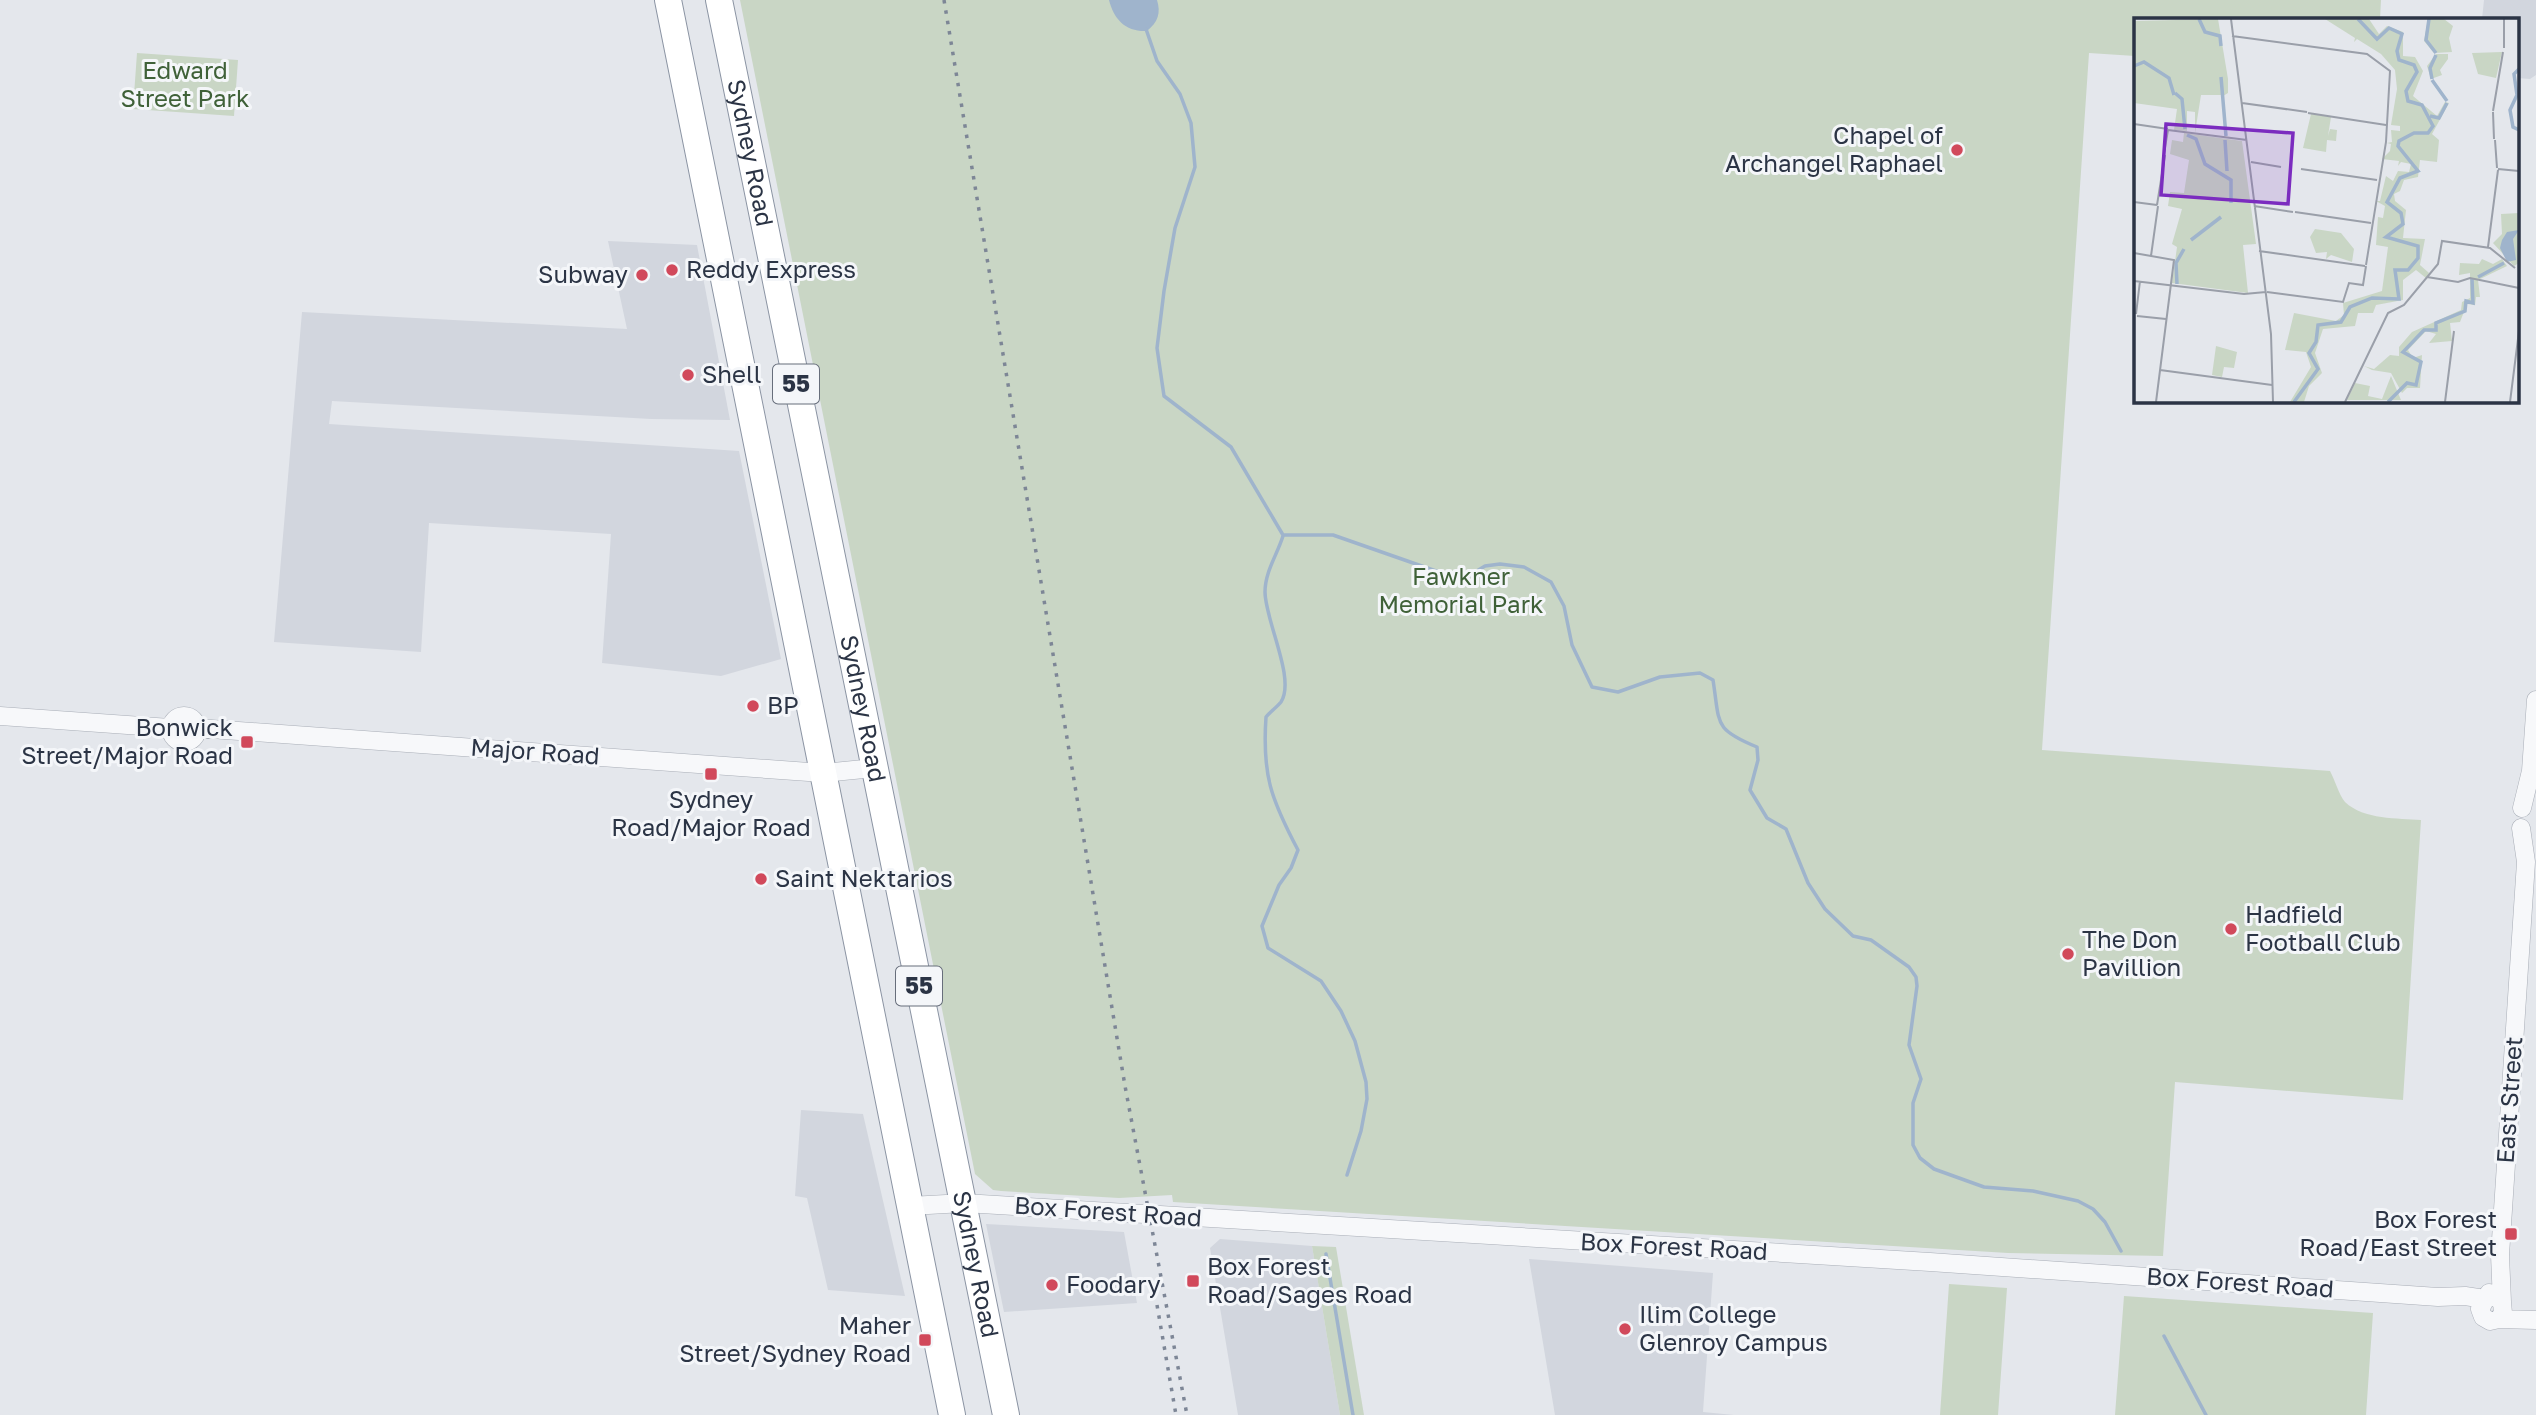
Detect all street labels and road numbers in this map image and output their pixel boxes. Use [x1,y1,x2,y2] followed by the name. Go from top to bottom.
[722,77,781,229] street label: Sydney Road
[773,364,819,404] road number: 55
[835,632,893,784] street label: Sydney Road
[470,732,601,769] street label: Major Road
[896,967,942,1006] road number: 55
[2490,1035,2527,1164] street label: East Street
[948,1188,1006,1340] street label: Sydney Road
[1013,1189,1203,1232] street label: Box Forest Road
[1580,1226,1769,1265] street label: Box Forest Road
[2145,1260,2335,1303] street label: Box Forest Road

